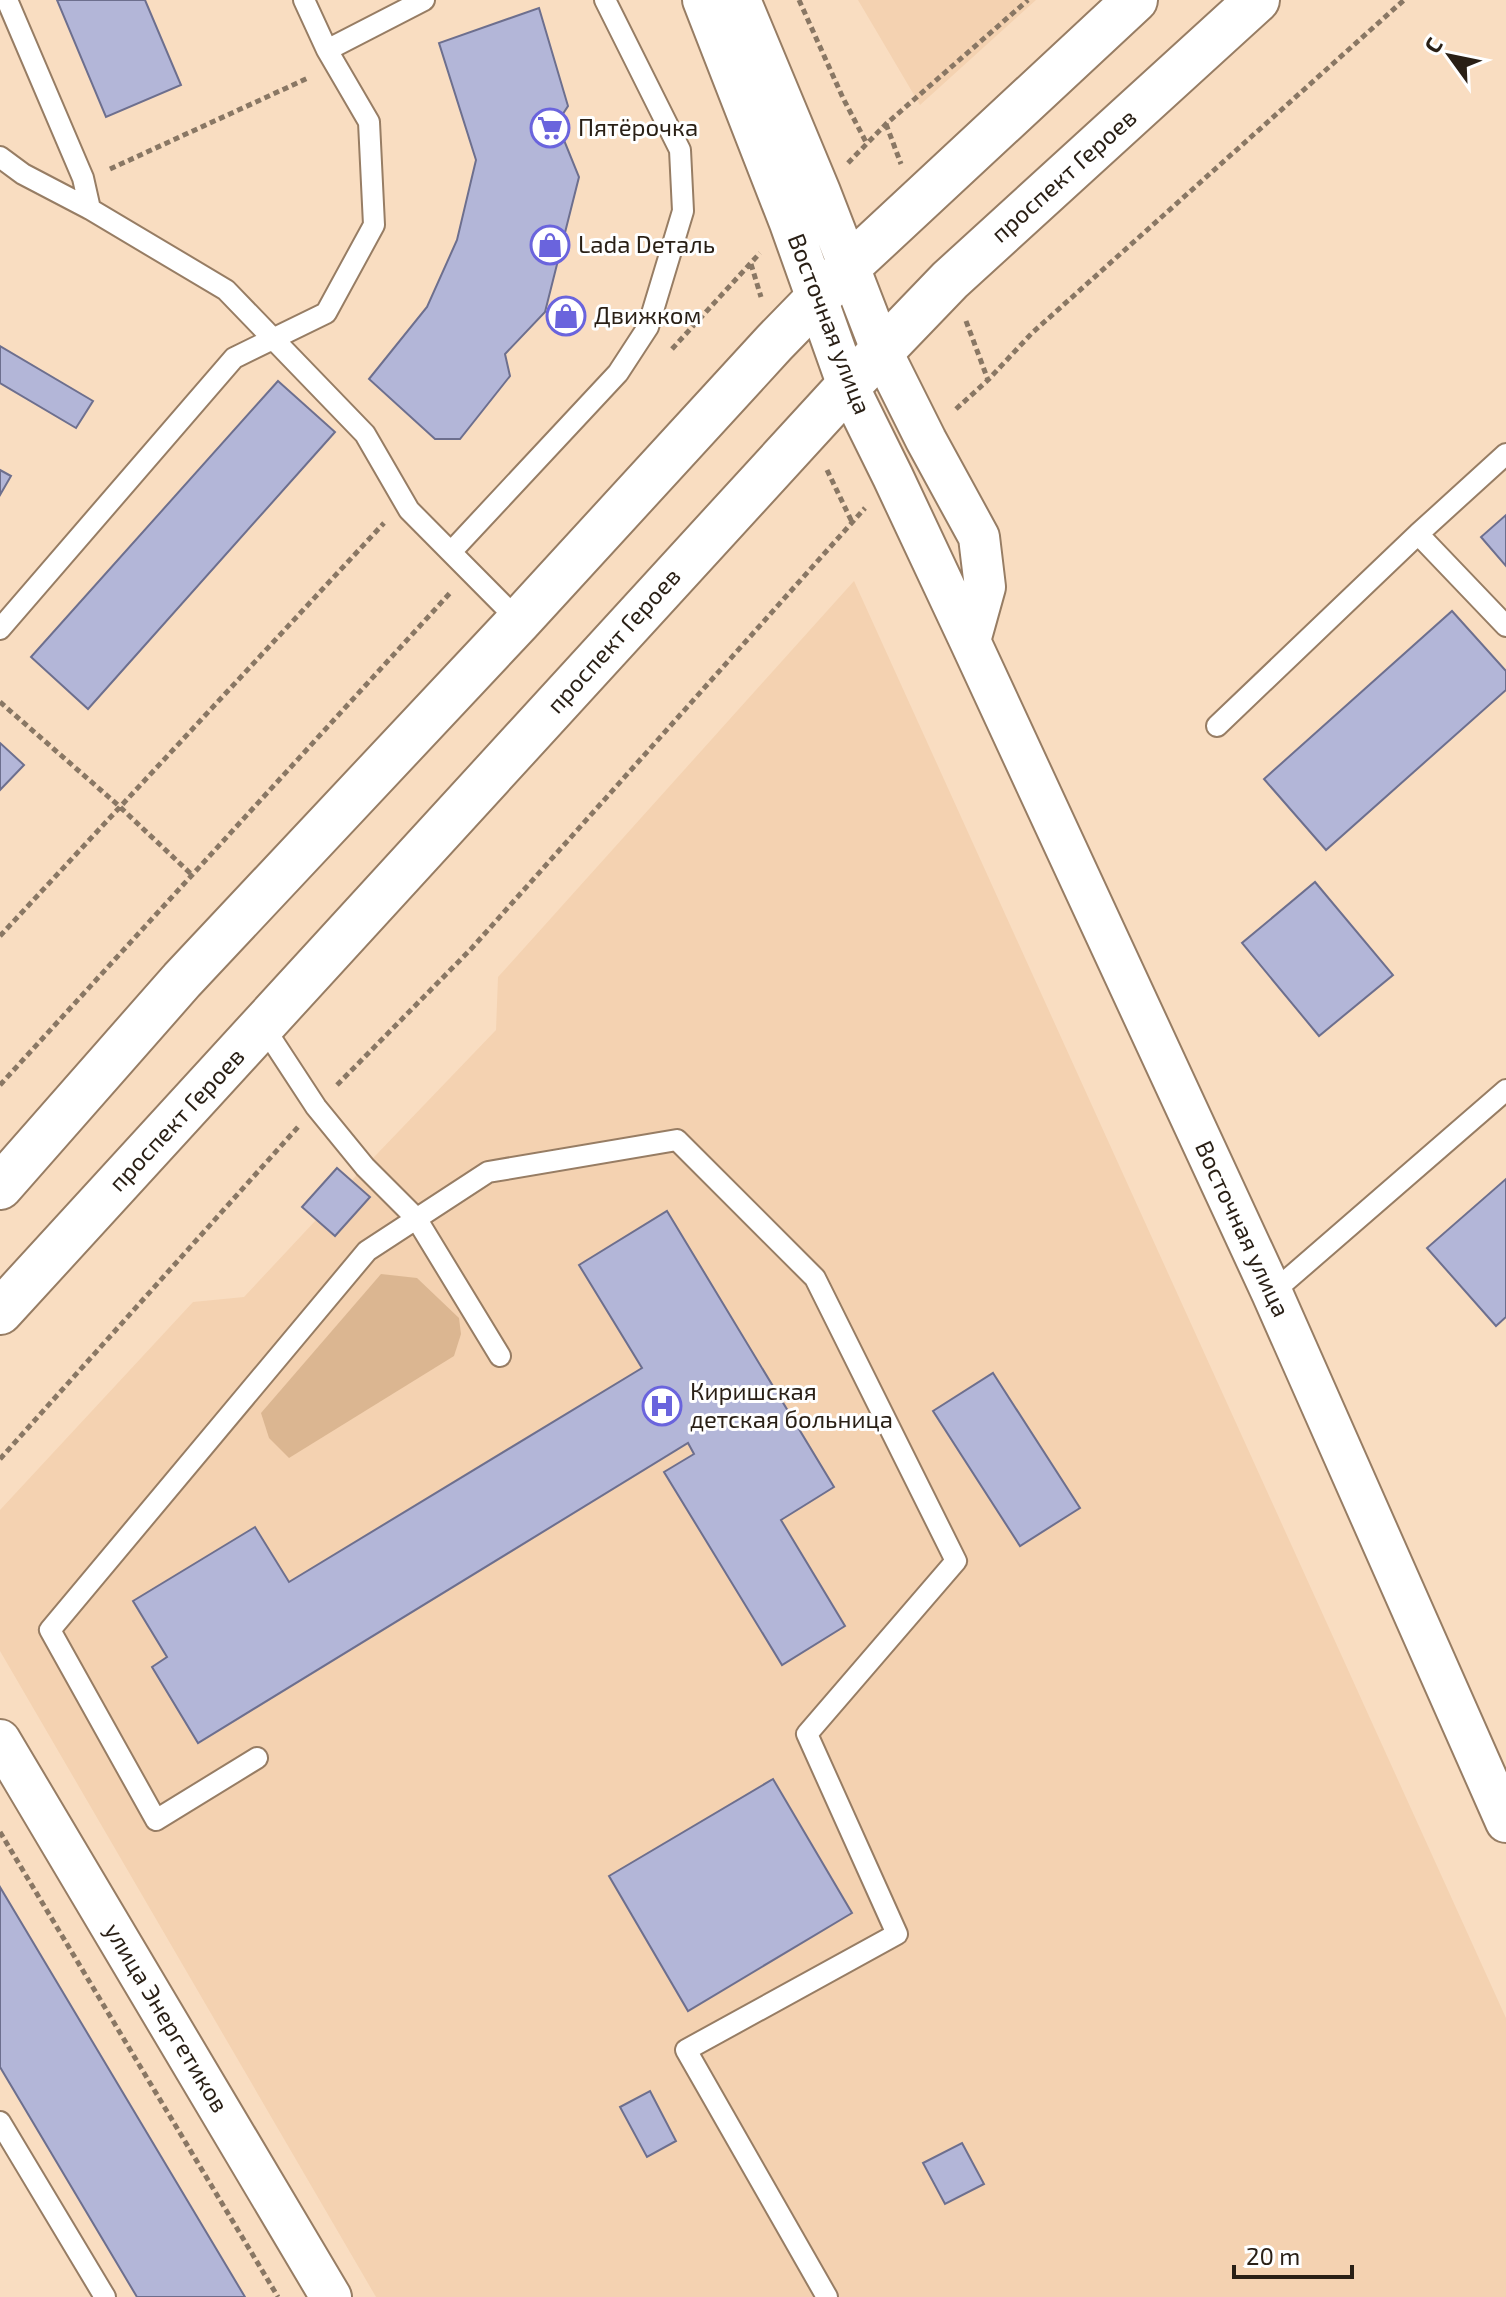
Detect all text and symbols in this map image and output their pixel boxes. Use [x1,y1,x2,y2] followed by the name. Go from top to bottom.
[1410,16,1490,96] north arrow
[1418,32,1447,57] text: С
[984,102,1142,248] street label: проспект Героев
[529,107,571,149] supermarket icon: Пятёрочка
[578,112,698,141] place label: Пятёрочка
[529,224,571,266] shop icon: Lada Dеталь
[578,229,715,258] place label: Lada Dеталь
[782,229,878,418] street label: Восточная улица
[545,295,587,337] shop icon: Движком
[594,300,701,329] place label: Движком
[540,561,686,719] street label: проспект Героев
[102,1041,250,1197] street label: проспект Героев
[1189,1136,1297,1322] street label: Восточная улица
[690,1376,893,1433] place label: Киришская детская больница
[641,1385,683,1427] hospital icon: Киришская детская больница
[98,1917,235,2118] street label: улица Энергетиков
[1234,2229,1352,2279] scale bar
[1246,2241,1300,2270] text: 20 m

